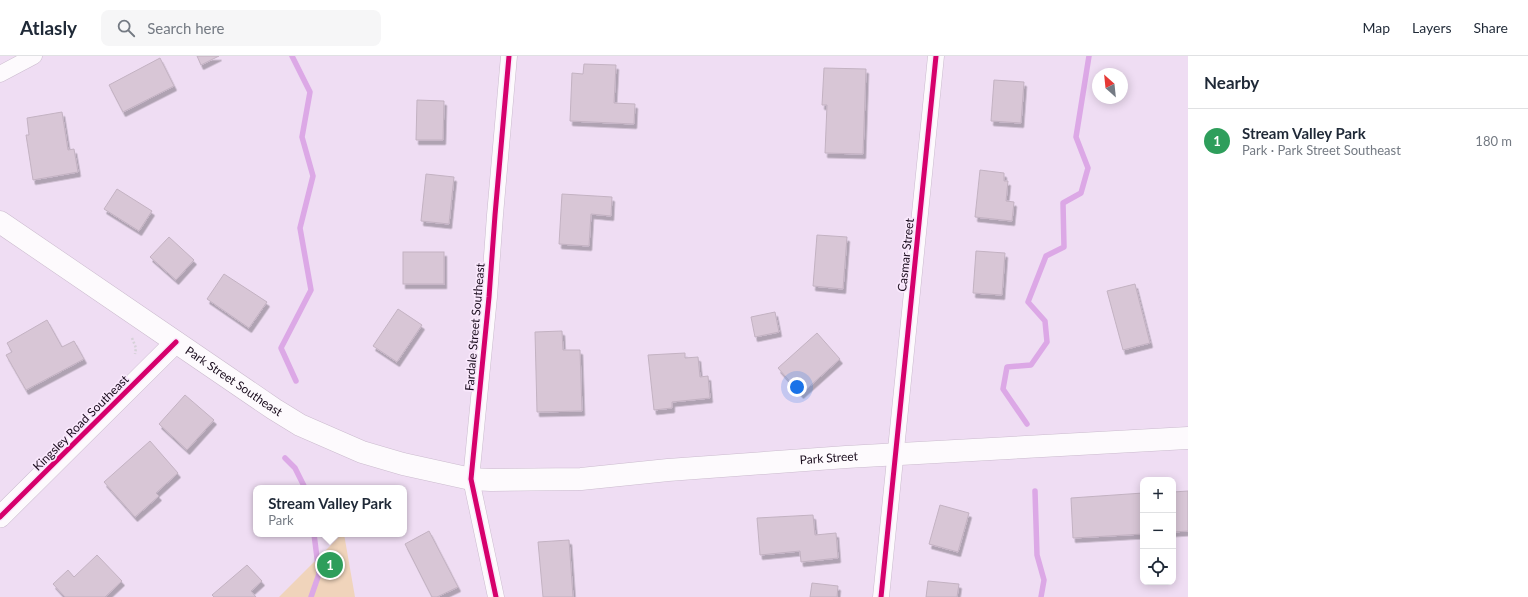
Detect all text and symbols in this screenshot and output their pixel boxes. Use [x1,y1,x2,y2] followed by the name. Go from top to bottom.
[101,10,381,46] search box
[20,16,77,39] text: Atlasly
[115,17,137,39] icon: search
[147,19,225,37] text: Search here
[1362,19,1390,36] text: Map
[1412,19,1452,36] text: Layers
[1474,19,1508,36] text: Share
[1092,68,1128,104] north arrow
[1204,72,1259,93] text: Nearby
[1242,124,1366,142] text: Stream Valley Park
[1213,133,1221,149] text: 1
[1475,133,1512,149] text: 180 m
[1242,142,1401,158] text: Park · Park Street Southeast
[894,217,917,292] street label: Casmar Street
[461,262,488,392] street label: Fardale Street Southeast
[183,343,286,420] street label: Park Street Southeast
[30,371,132,474] street label: Kingsley Road Southeast
[787,377,807,397] your location
[799,448,859,467] street label: Park Street
[1140,477,1176,585] map controls
[1140,477,1176,513] button: +
[253,485,407,537] popup
[268,494,392,512] text: Stream Valley Park
[268,512,294,528] text: Park
[1140,513,1176,549] button: −
[1140,549,1176,585] button: locate
[317,550,343,580] pin: 1

